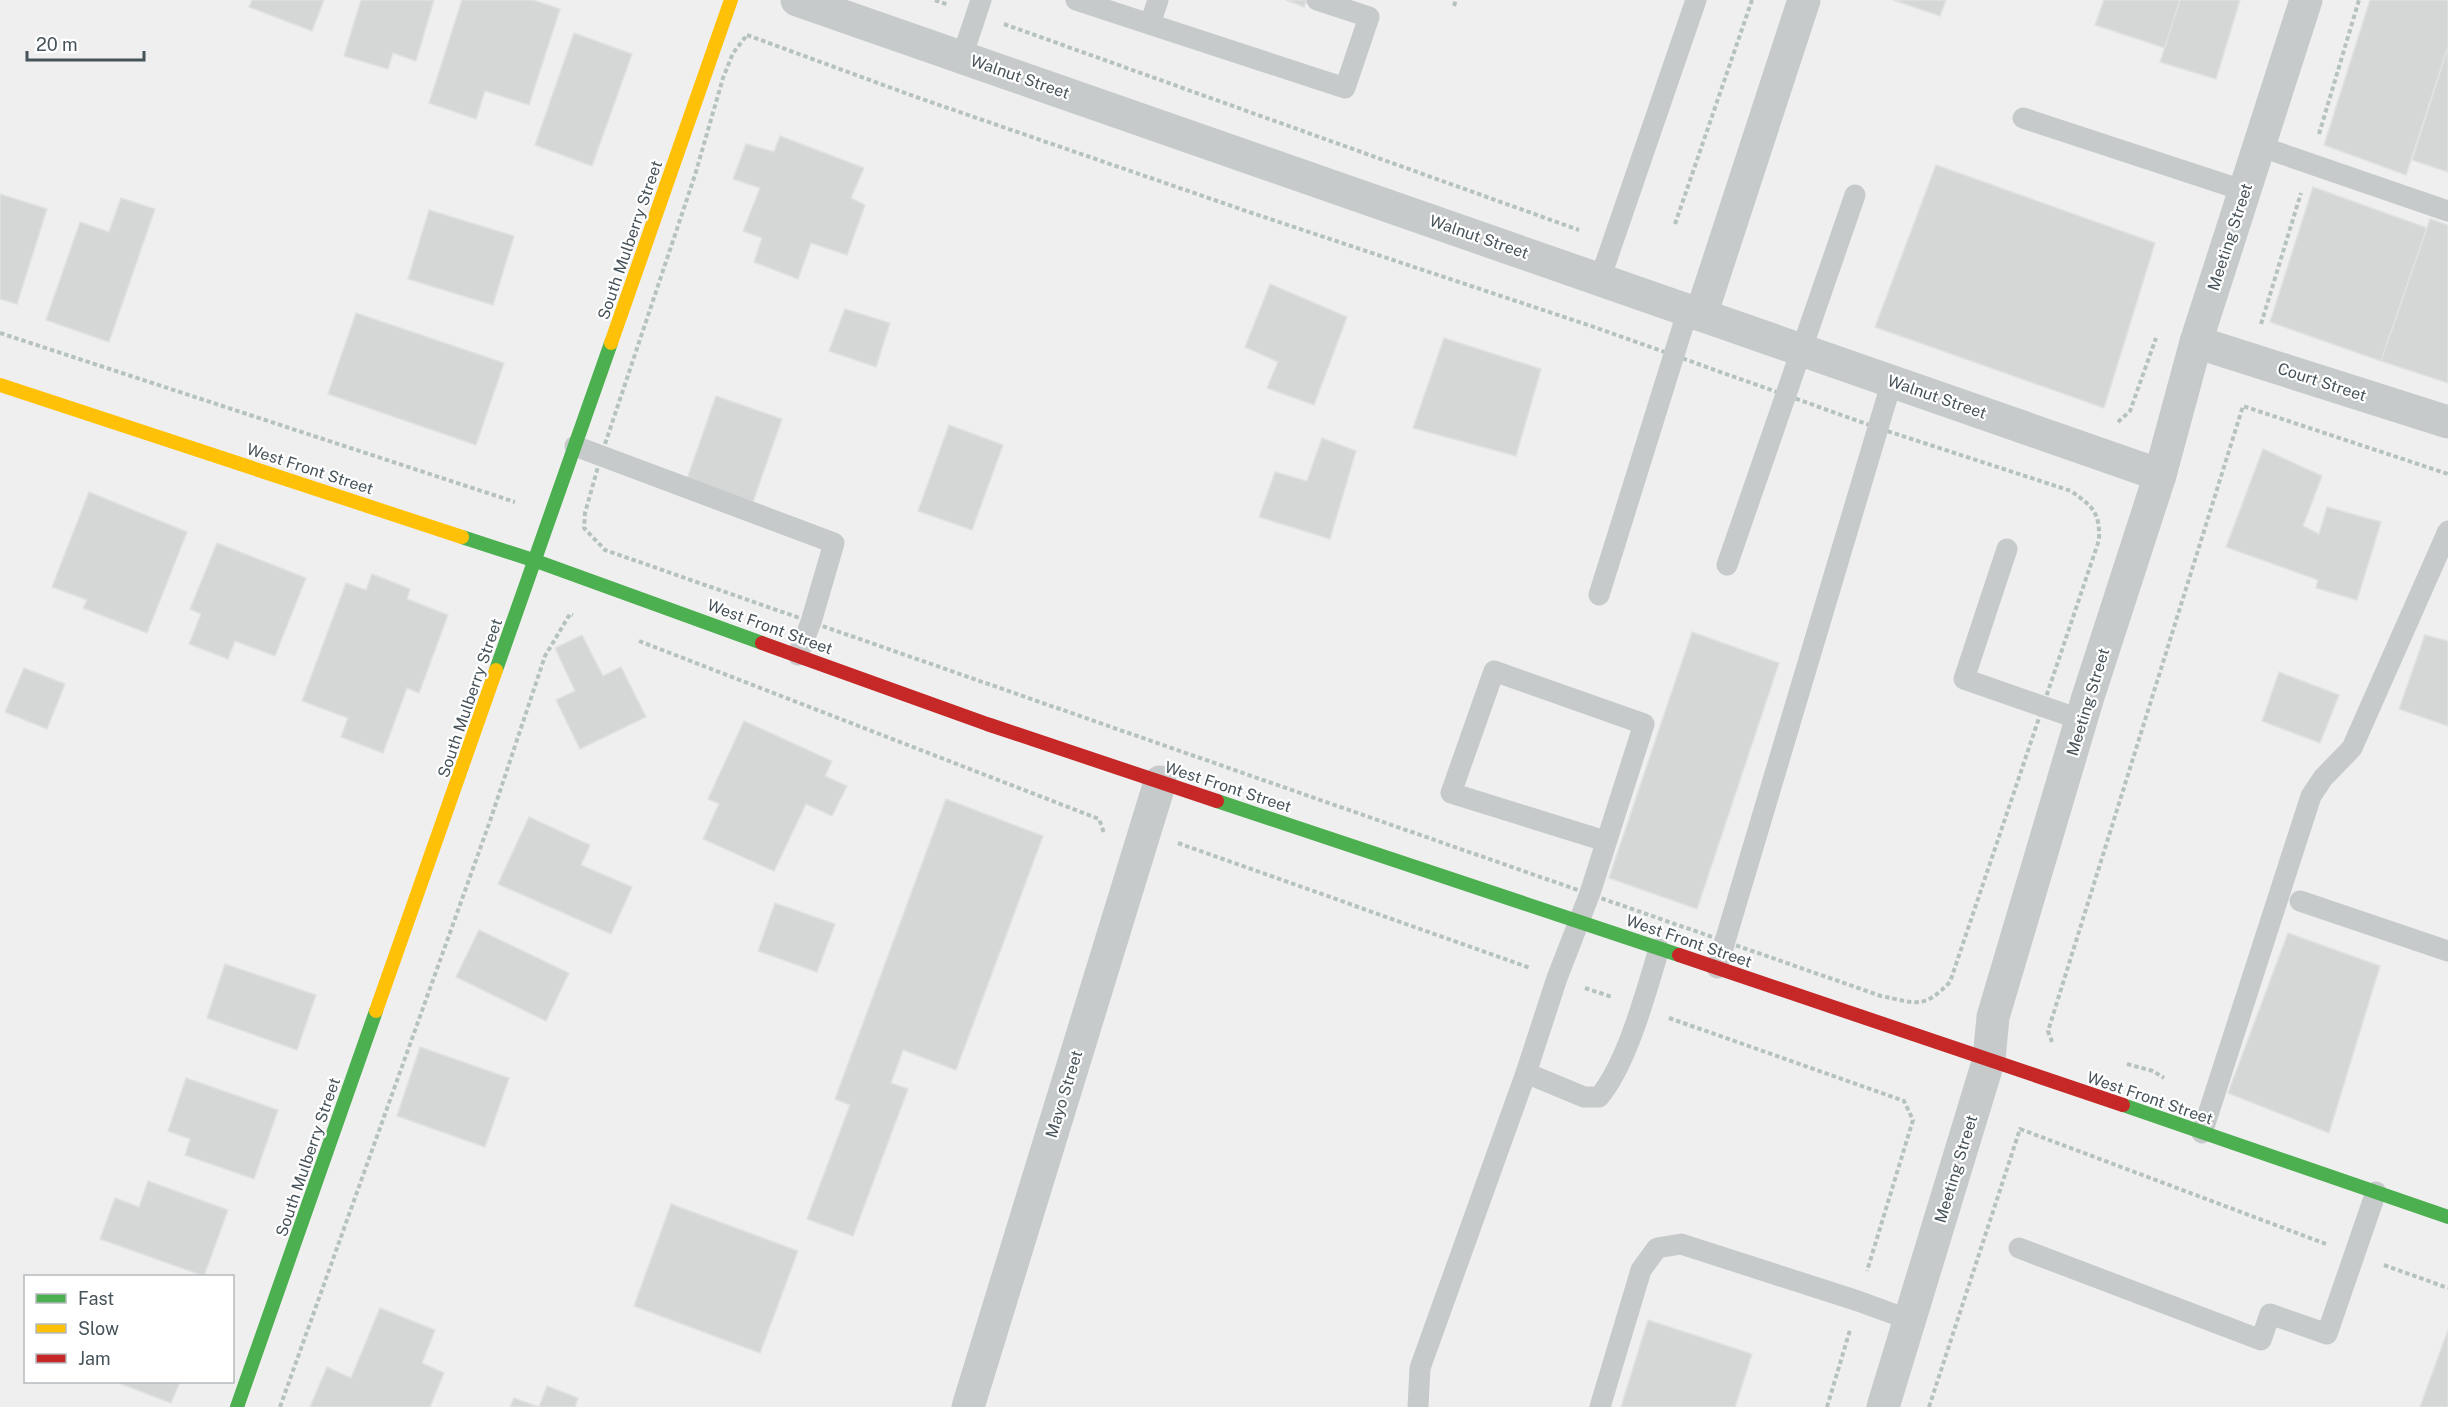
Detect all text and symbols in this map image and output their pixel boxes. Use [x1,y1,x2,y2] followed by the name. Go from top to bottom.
[27,24,144,62] scale bar
[36,34,78,55] text: 20 m
[968,51,1072,103] street label: Walnut Street
[594,158,666,322] street label: South Mulberry Street
[2204,181,2256,293] street label: Meeting Street
[1427,211,1531,263] street label: Walnut Street
[2275,359,2369,405] street label: Court Street
[1885,371,1989,423] street label: Walnut Street
[244,440,376,498] street label: West Front Street
[705,596,835,658] street label: West Front Street
[434,616,506,780] street label: South Mulberry Street
[2063,646,2113,758] street label: Meeting Street
[1162,758,1294,816] street label: West Front Street
[1624,911,1754,971] street label: West Front Street
[1042,1048,1086,1140] street label: Mayo Street
[2085,1068,2215,1128] street label: West Front Street
[272,1075,344,1239] street label: South Mulberry Street
[1931,1113,1981,1225] street label: Meeting Street
[24,1275,234,1383] legend
[78,1288,114,1309] text: Fast
[78,1318,119,1339] text: Slow
[78,1348,111,1369] text: Jam

